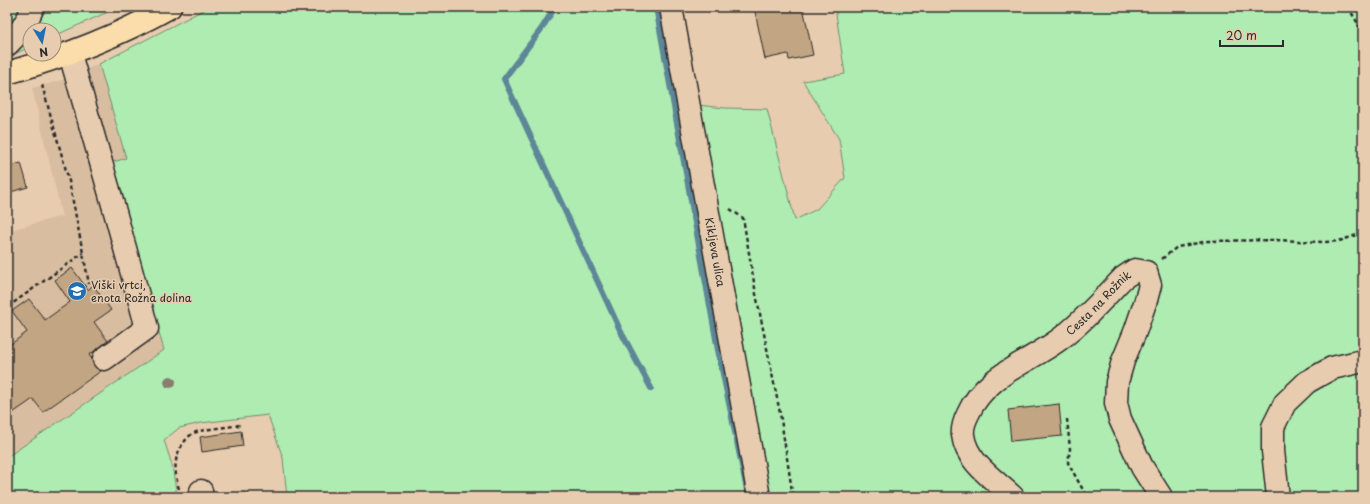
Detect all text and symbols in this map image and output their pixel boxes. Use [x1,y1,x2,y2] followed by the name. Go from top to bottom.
[22,22,62,62] north arrow
[1220,22,1283,48] scale bar
[1226,26,1257,44] text: 20 m
[38,43,50,62] text: N
[701,216,730,288] street label: Kikljeva ulica
[1062,266,1135,339] street label: Cesta na Rožnik
[91,276,192,306] place label: Viški vrtci, enota Rožna dolina
[66,280,88,302] school or university icon: Viški vrtci, enota Rožna dolina

